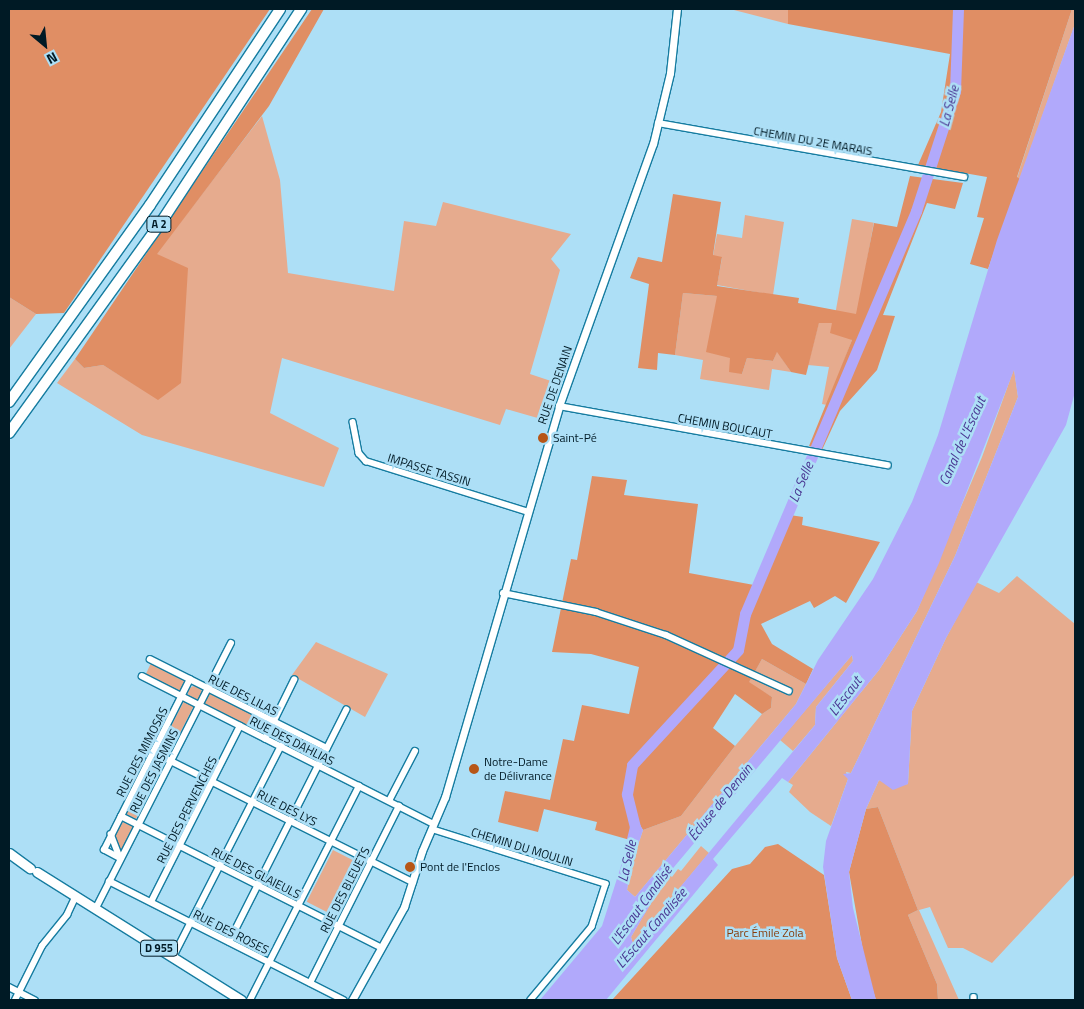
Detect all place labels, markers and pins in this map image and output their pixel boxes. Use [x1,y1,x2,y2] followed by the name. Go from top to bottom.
[553,431,597,445] place label: Saint-Pé
[537,432,549,444] marker: Saint-Pé
[484,755,552,783] place label: Notre-Dame de Délivrance
[468,763,480,775] marker: Notre-Dame de Délivrance
[420,860,500,874] place label: Pont de l'Enclos
[404,861,416,873] marker: Pont de l'Enclos

